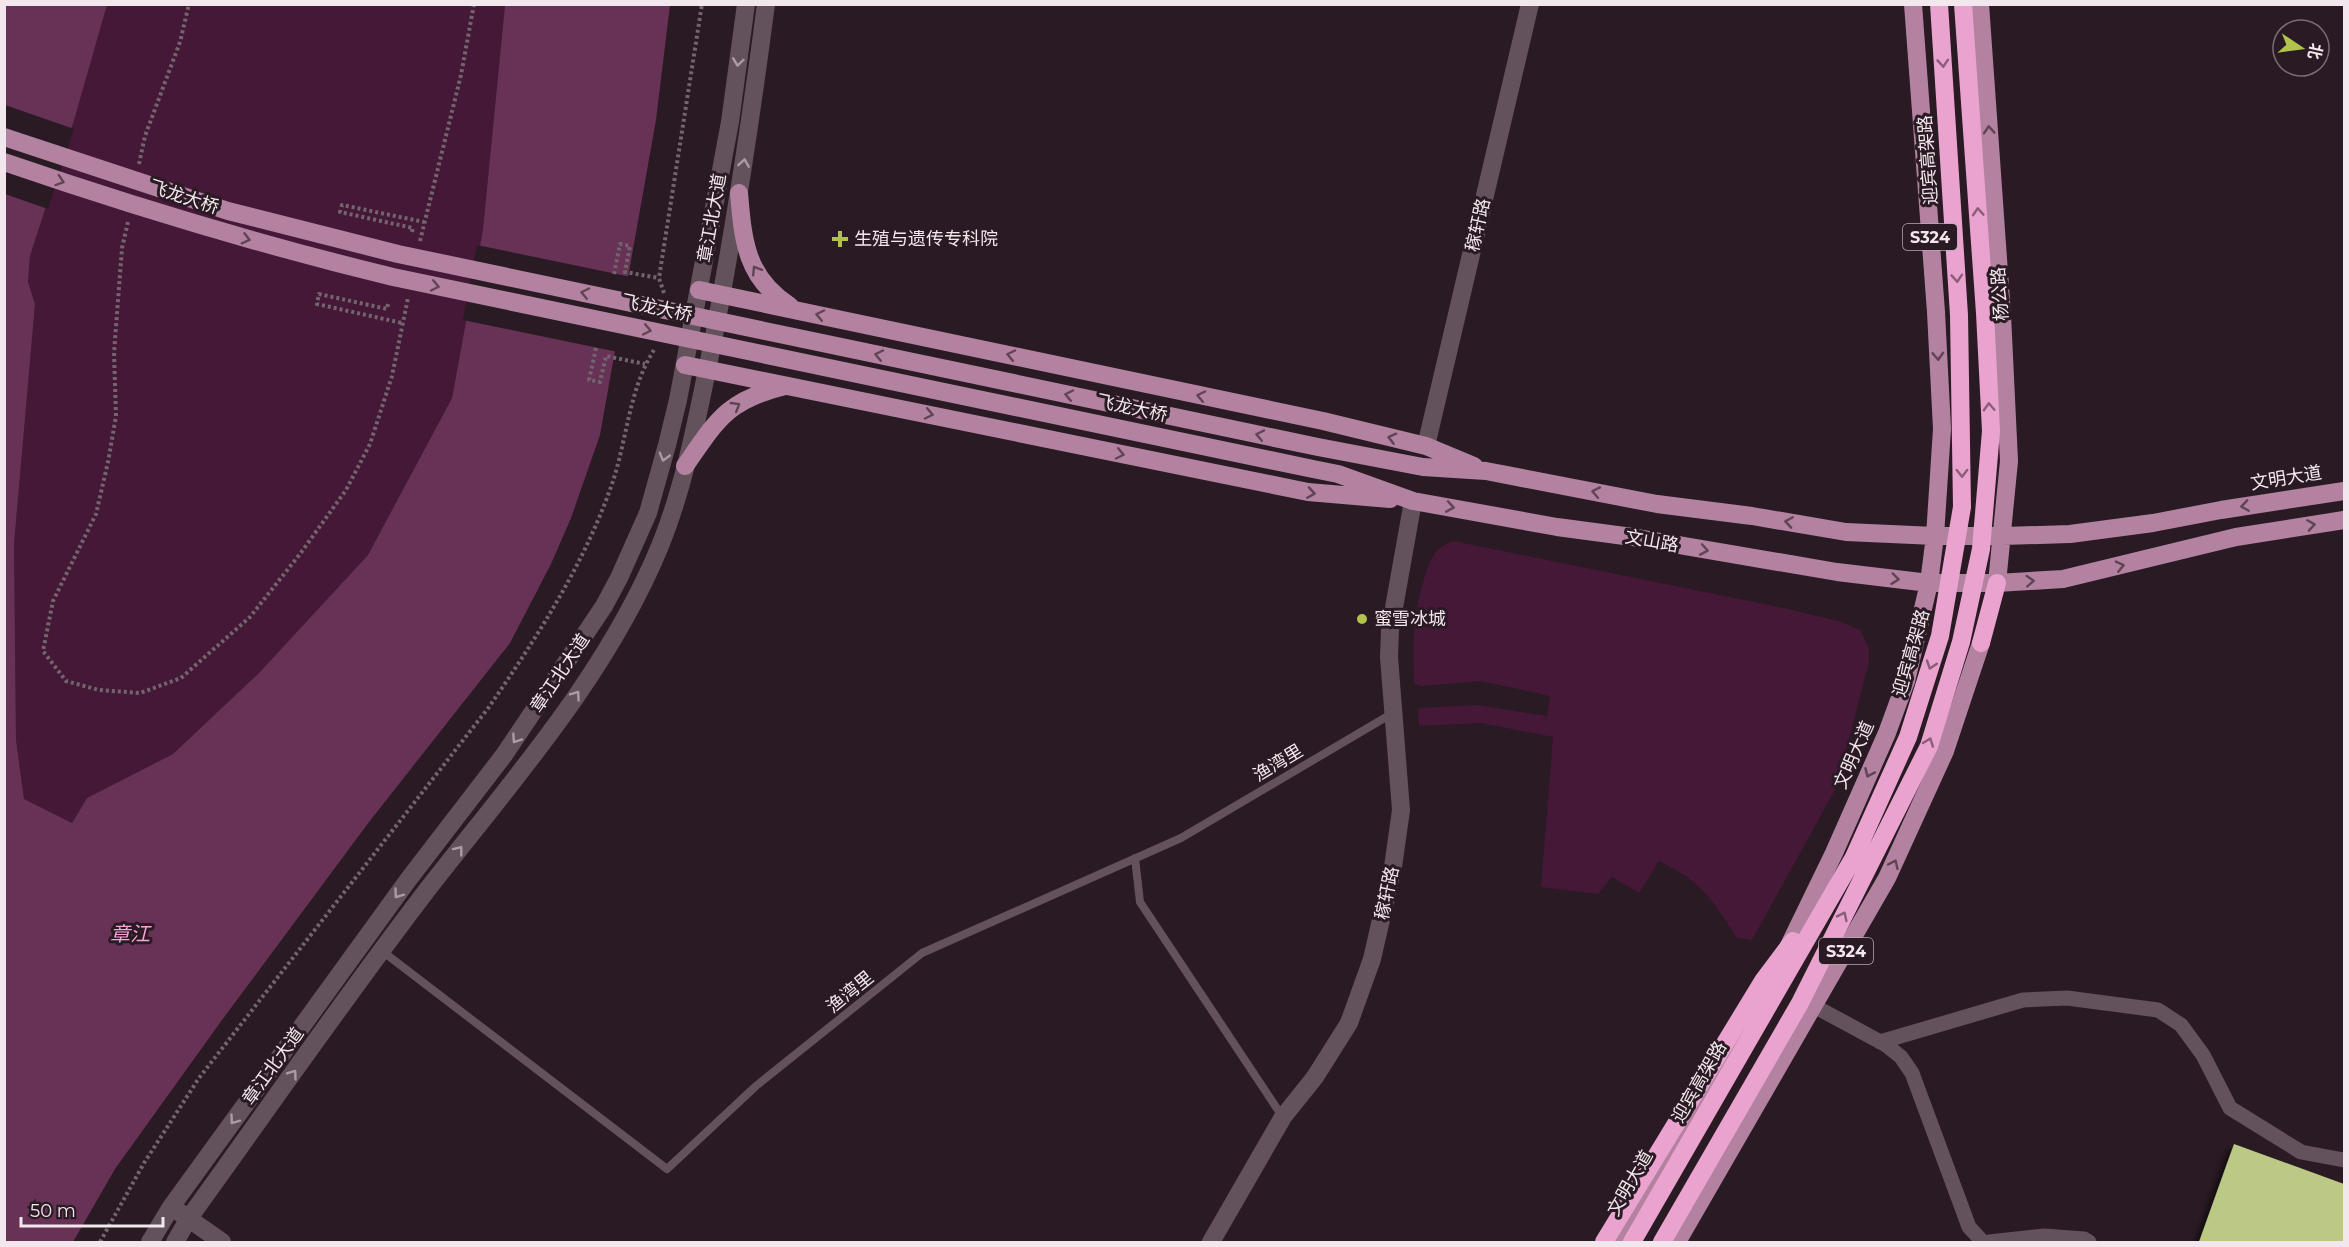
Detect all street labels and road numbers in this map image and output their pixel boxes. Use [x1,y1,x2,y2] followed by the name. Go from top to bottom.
[1914,114,1942,206] street label: 迎宾高架路
[693,172,731,264] street label: 章江北大道
[146,175,222,219] street label: 飞龙大桥
[1461,196,1495,254] street label: 稼轩路
[1903,224,1957,250] road number: S324
[1987,266,2013,322] street label: 杨公路
[619,290,695,326] street label: 飞龙大桥
[1094,390,1170,426] street label: 飞龙大桥
[2249,462,2323,494] street label: 文明大道
[1624,525,1680,557] street label: 文山路
[1888,607,1934,699] street label: 迎宾高架路
[526,630,594,716] street label: 章江北大道
[1829,718,1879,792] street label: 文明大道
[1249,740,1307,786] street label: 渔湾里
[1371,864,1403,922] street label: 稼轩路
[1819,938,1873,964] road number: S324
[822,966,878,1018] street label: 渔湾里
[238,1023,308,1109] street label: 章江北大道
[1667,1038,1731,1126] street label: 迎宾高架路
[1602,1146,1658,1220] street label: 文明大道

